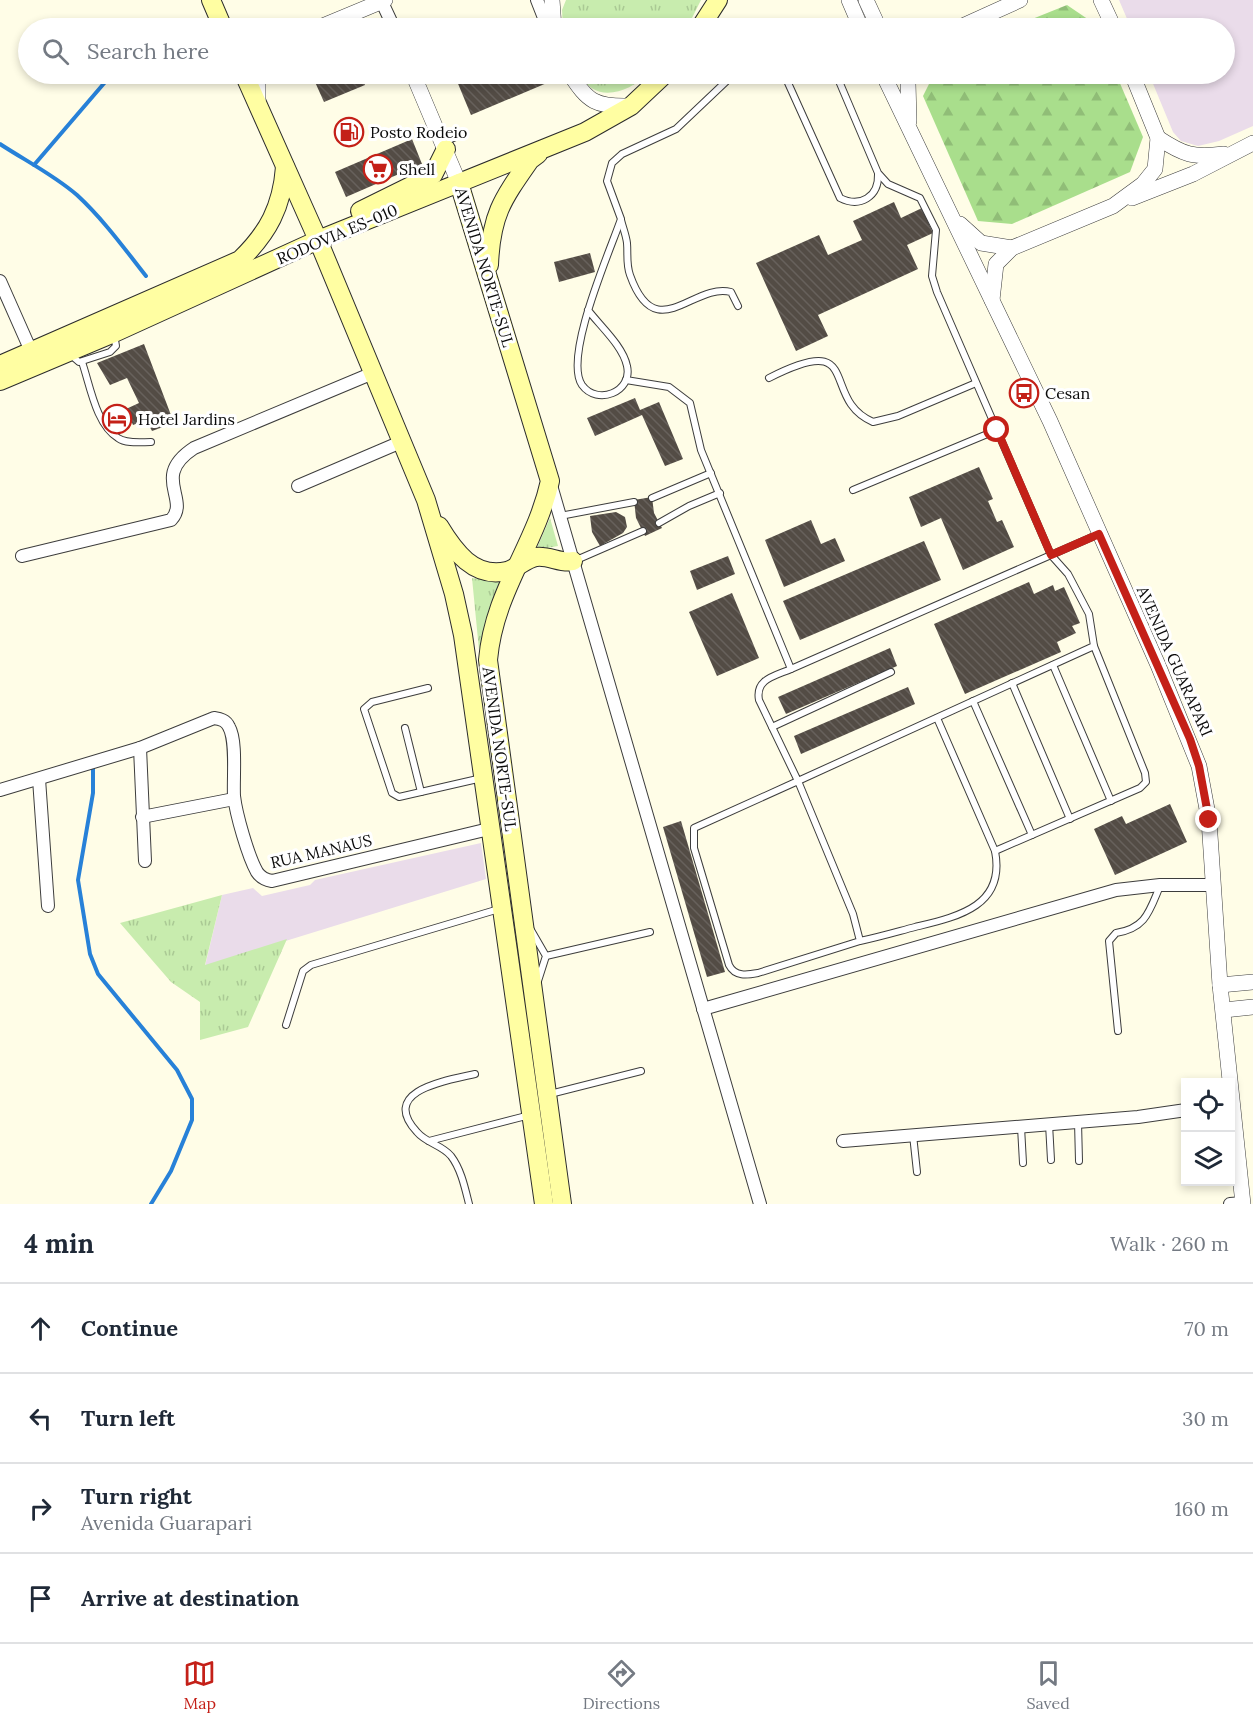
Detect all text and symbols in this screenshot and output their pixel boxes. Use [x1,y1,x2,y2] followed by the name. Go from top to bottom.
[18,18,1235,84] search box
[39,35,72,68] icon: search
[87,37,209,65] text: Search here
[333,116,365,148] fuel station icon: Posto Rodeio
[370,122,467,142] place label: Posto Rodeio
[362,153,394,185] supermarket icon: Shell
[399,159,435,179] place label: Shell
[451,184,519,349] street label: AVENIDA NORTE-SUL
[273,199,401,269] street label: RODOVIA ES-010
[1008,377,1040,409] bus stop icon: Cesan
[1045,383,1091,403] place label: Cesan
[101,403,133,435] hotel icon: Hotel Jardins
[138,409,235,429] place label: Hotel Jardins
[983,416,1009,442] route start
[1132,582,1217,739] street label: AVENIDA GUARAPARI
[478,665,521,832] street label: AVENIDA NORTE-SUL
[1195,806,1221,832] route end
[268,830,374,872] street label: RUA MANAUS
[1181,1078,1235,1186] map controls
[1181,1078,1235,1132] button: locate
[1181,1132,1235,1186] button: layers
[24,1227,94,1260] text: 4 min
[1110,1231,1229,1256] text: Walk · 260 m
[24,1312,57,1345] icon: ahead
[81,1314,178,1342] text: Continue
[1184,1316,1229,1341] text: 70 m
[24,1402,57,1435] icon: left
[81,1404,175,1432] text: Turn left
[1182,1406,1229,1431] text: 30 m
[81,1482,192,1510] text: Turn right
[24,1492,57,1525] icon: right
[1175,1496,1229,1521] text: 160 m
[81,1510,252,1535] text: Avenida Guarapari
[24,1582,57,1615] icon: arrive
[81,1584,299,1612] text: Arrive at destination
[183,1657,216,1713] tab: Map
[583,1657,660,1713] tab: Directions
[1026,1657,1070,1713] tab: Saved

